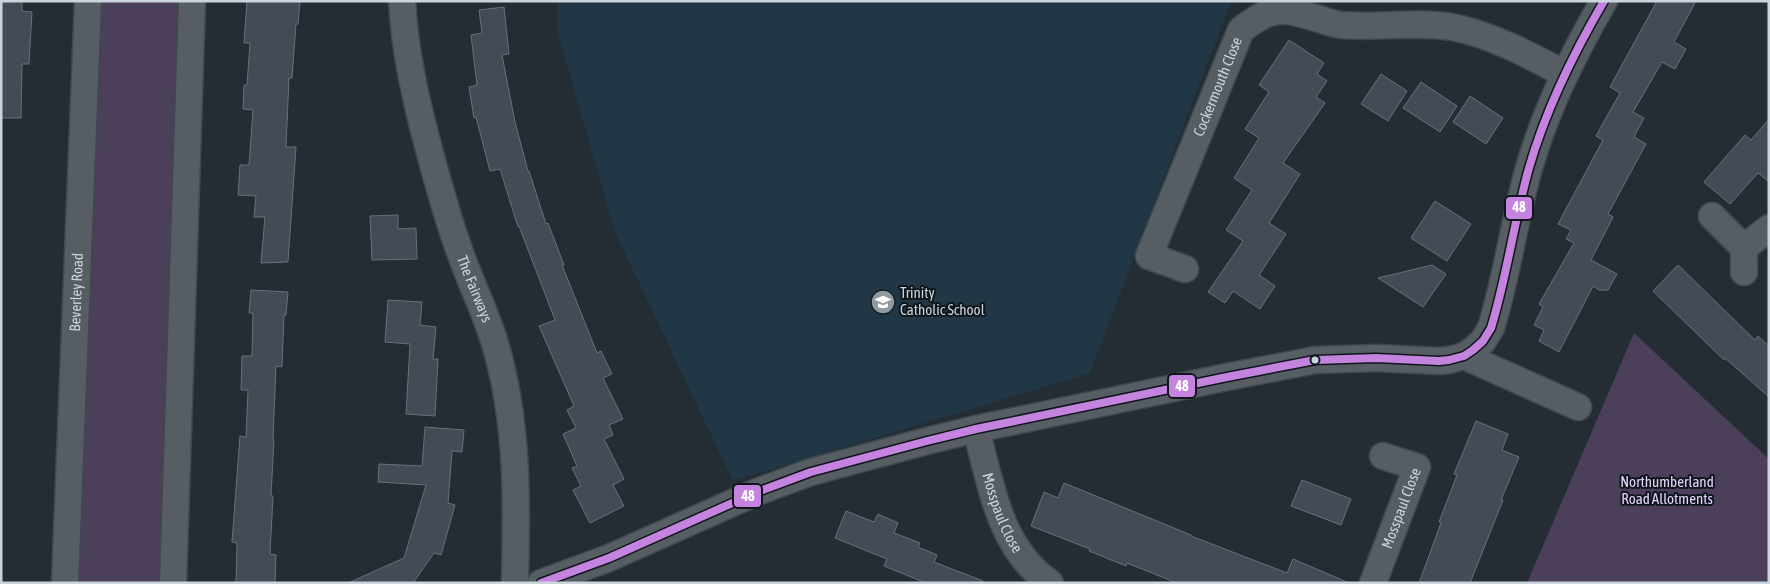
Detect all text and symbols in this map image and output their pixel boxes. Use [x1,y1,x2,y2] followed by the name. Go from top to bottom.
[1190,34,1245,139] street label: Cockermouth Close
[1505,196,1533,220] line badge: 48
[1511,199,1526,215] text: 48
[66,253,86,332] street label: Beverley Road
[454,253,496,324] street label: The Fairways
[900,284,985,318] place label: Trinity Catholic School
[870,289,896,315] school or university icon: Trinity Catholic School
[1310,355,1320,365] unlabelled marker
[1168,374,1196,398] line badge: 48
[1174,378,1189,394] text: 48
[1378,465,1424,551] street label: Mosspaul Close
[979,471,1026,556] street label: Mosspaul Close
[1620,473,1714,507] park label: Northumberland Road Allotments
[733,484,762,508] line badge: 48
[740,488,755,504] text: 48

